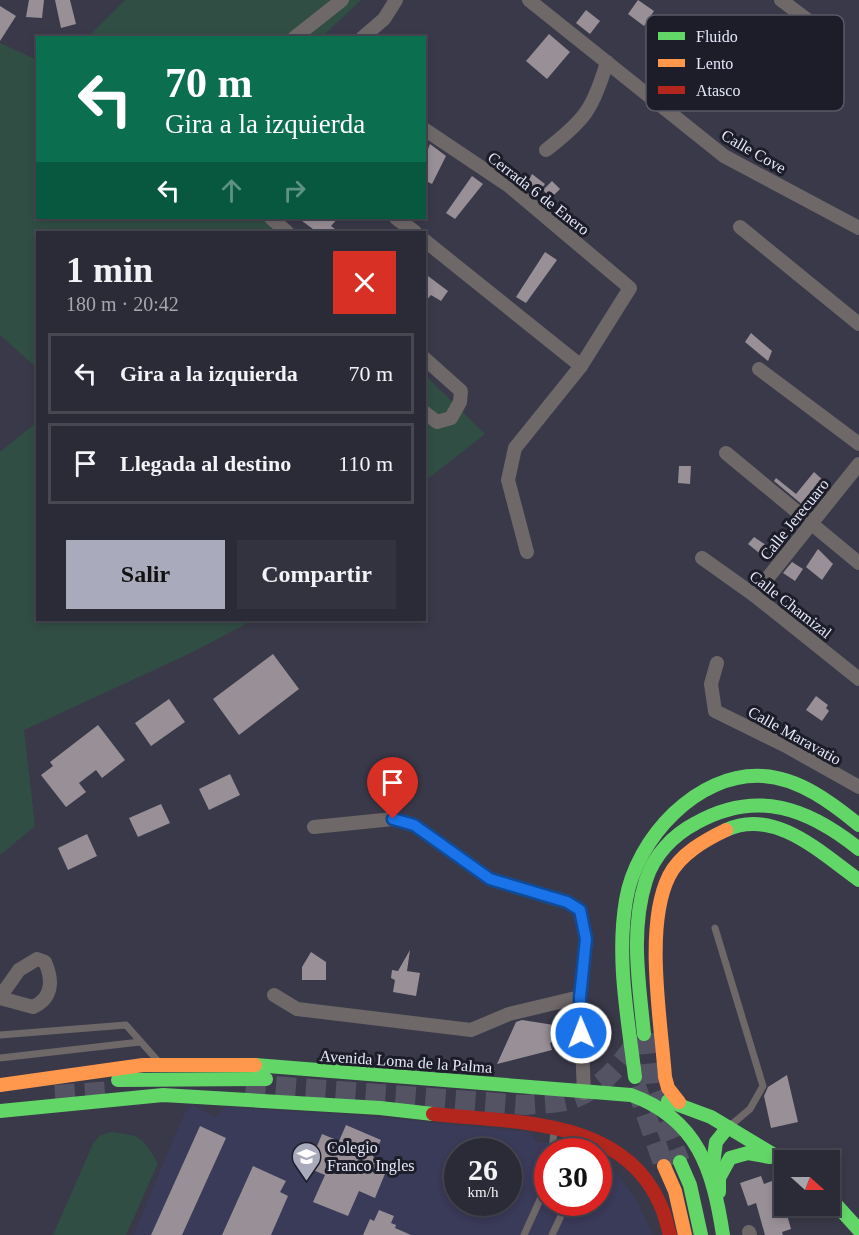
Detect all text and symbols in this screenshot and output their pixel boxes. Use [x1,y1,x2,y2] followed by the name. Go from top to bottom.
[646,15,844,111] legend
[696,28,738,45] text: Fluido
[696,55,733,72] text: Lento
[66,60,144,138] icon: left
[165,60,253,106] text: 70 m
[696,82,740,99] text: Atasco
[165,109,365,139] text: Gira a la izquierda
[719,126,789,177] street label: Calle Cove
[485,149,593,238] street label: Cerrada 6 de Enero
[152,174,185,207] icon: left
[215,174,248,207] icon: ahead
[278,174,311,207] icon: right
[66,250,153,290] text: 1 min
[333,251,396,314] button: close
[66,293,179,315] text: 180 m · 20:42
[69,357,102,390] icon: left
[120,361,298,386] text: Gira a la izquierda
[348,361,393,386] text: 70 m
[69,447,102,480] icon: arrive
[120,451,291,476] text: Llegada al destino
[338,451,393,476] text: 110 m
[757,475,832,563] street label: Calle Jerecuaro
[66,540,225,609] button: Salir
[237,540,396,609] button: Compartir
[746,567,835,642] street label: Calle Chamizal
[745,703,844,768] street label: Calle Maravatio
[367,757,418,819] pin
[376,766,409,799] icon: arrive
[549,1001,613,1065] position arrow
[319,1047,493,1076] street label: Avenida Loma de la Palma
[534,1138,612,1216] speed limit sign: 30
[327,1139,415,1175] place label: Colegio Franco Ingles
[290,1140,322,1182] school or university icon: Colegio Franco Ingles
[774,1150,840,1216] north arrow
[774,1150,840,1216] map controls
[468,1153,498,1186] text: 26
[468,1184,498,1200] text: km/h

